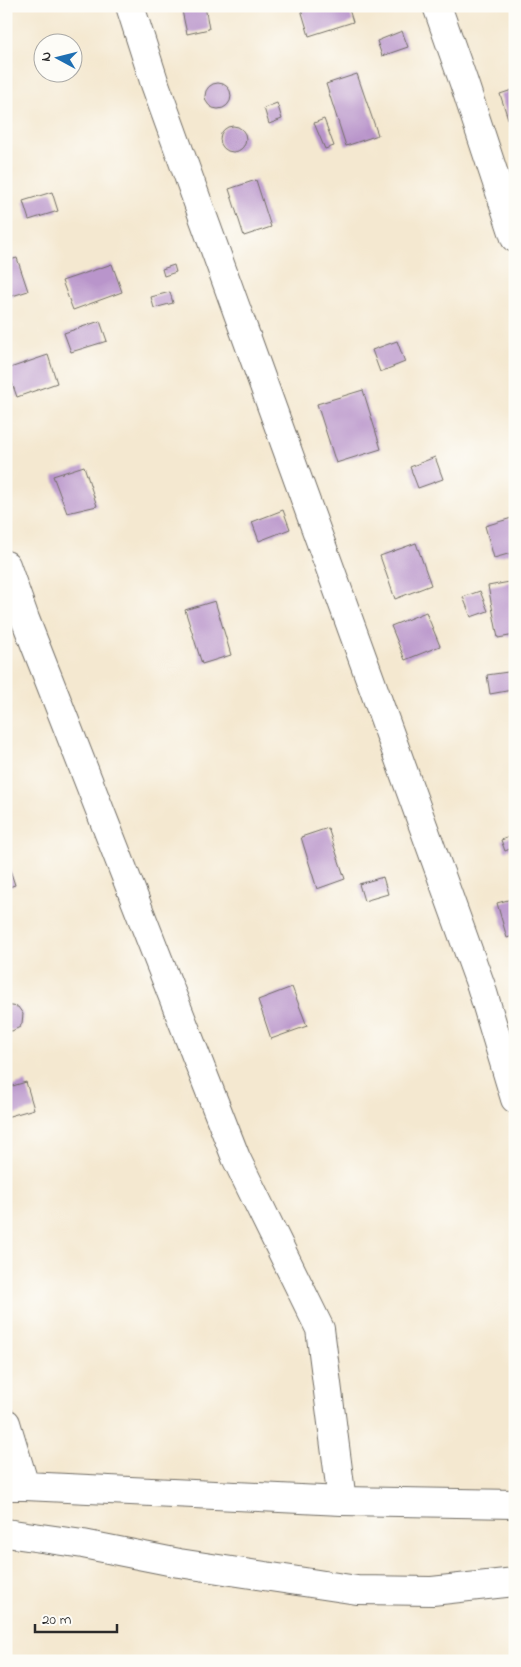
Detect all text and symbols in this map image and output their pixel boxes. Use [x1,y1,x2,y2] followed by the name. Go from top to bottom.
[32,32,82,82] north arrow
[36,51,58,63] text: N
[35,1602,118,1634] scale bar
[42,1609,72,1631] text: 20 m

